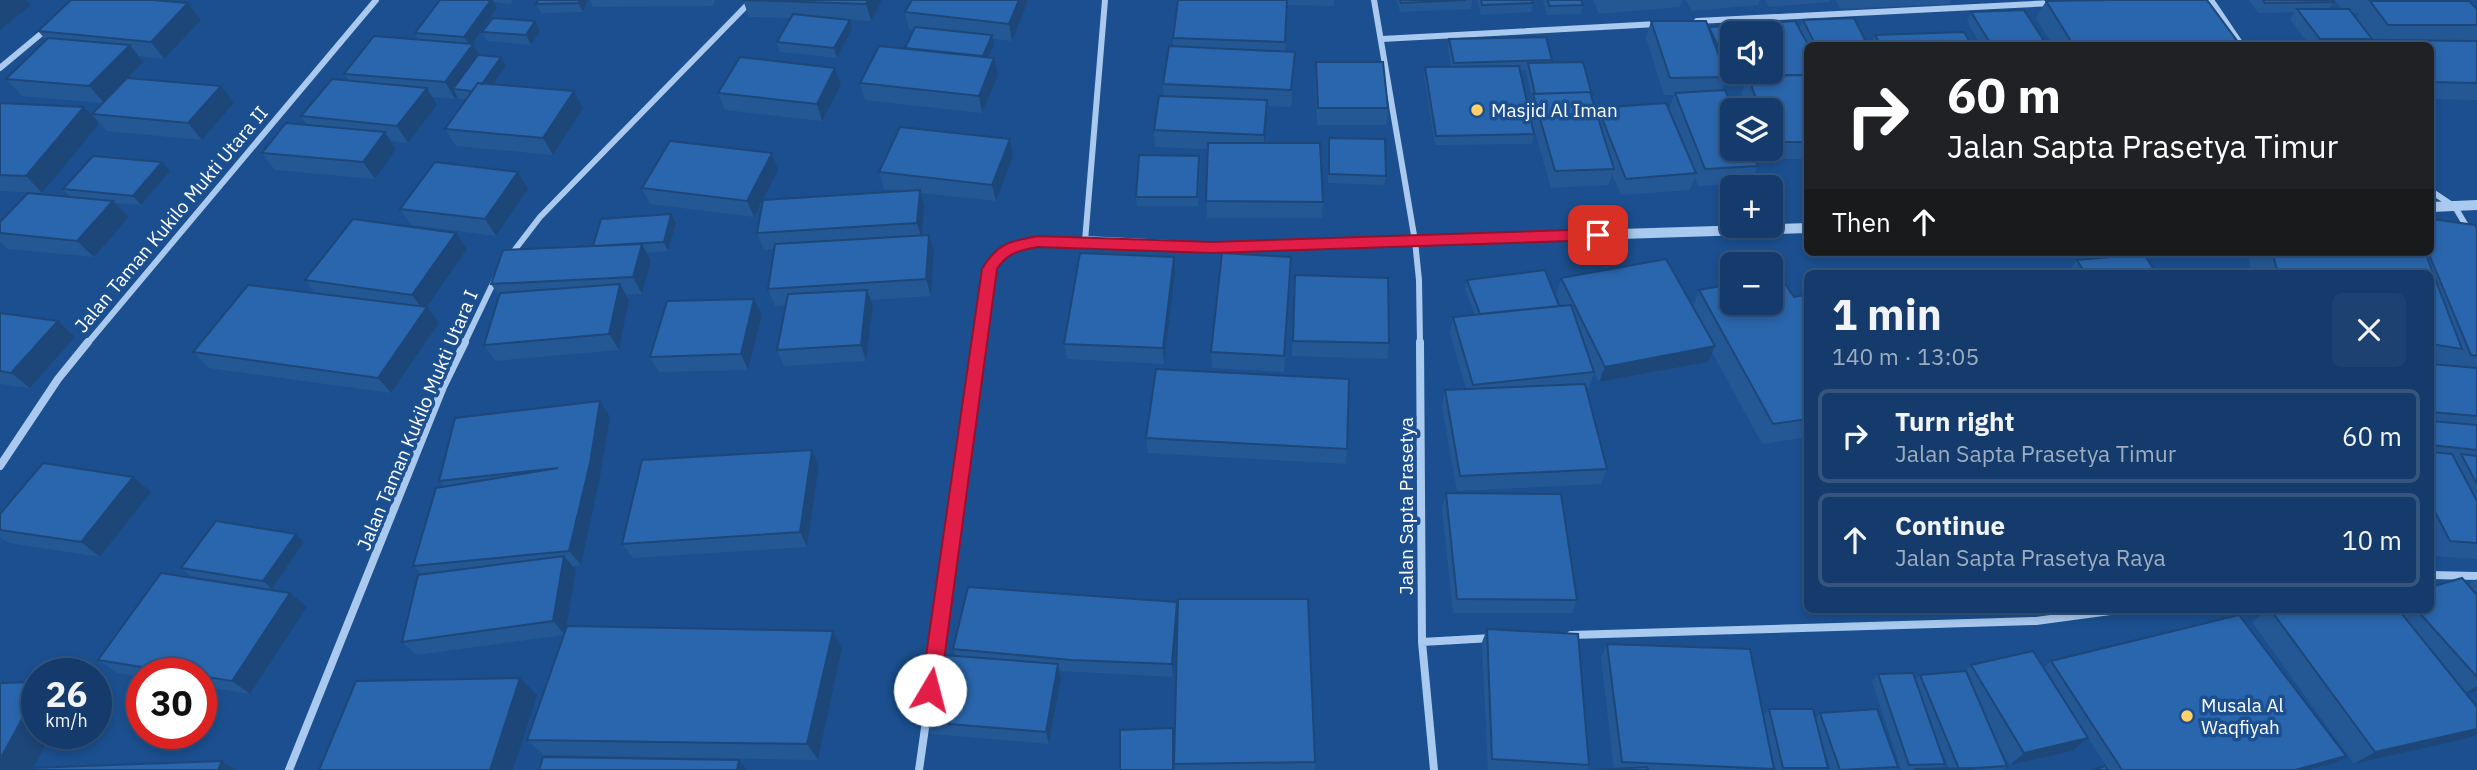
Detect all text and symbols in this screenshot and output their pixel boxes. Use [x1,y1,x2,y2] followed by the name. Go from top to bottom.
[1720,21,1783,315] map controls
[1720,21,1783,84] button: sound
[1947,63,2061,126] text: 60 m
[1832,70,1923,161] icon: right
[1491,98,1618,122] place label: Masjid Al Iman
[1720,98,1783,161] button: layers
[69,101,273,337] street label: Jalan Taman Kukilo Mukti Utara II
[1469,102,1485,118] marker: Masjid Al Iman
[1947,125,2338,167] text: Jalan Sapta Prasetya Timur
[1720,175,1783,238] button: +
[1905,203,1943,241] icon: ahead
[1568,205,1628,265] pin
[1832,205,1891,239] text: Then
[1579,216,1617,254] icon: arrive
[1720,252,1783,315] button: −
[351,286,483,554] street label: Jalan Taman Kukilo Mukti Utara I
[1832,287,1942,342] text: 1 min
[2332,293,2406,367] button: close
[1832,341,1979,371] text: 140 m · 13:05
[1895,404,2014,438] text: Turn right
[1394,417,1418,595] street label: Jalan Sapta Prasetya
[1836,417,1874,455] icon: right
[2342,419,2402,453] text: 60 m
[1895,438,2176,468] text: Jalan Sapta Prasetya Timur
[1895,508,2005,542] text: Continue
[1836,521,1874,559] icon: ahead
[2342,523,2402,557] text: 10 m
[1895,542,2166,572] text: Jalan Sapta Prasetya Raya
[893,653,967,727] position arrow
[126,658,217,749] speed limit sign: 30
[45,671,88,717] text: 26
[2201,693,2284,739] place label: Musala Al Waqfiyah
[2179,708,2195,724] marker: Musala Al Waqfiyah
[45,709,88,732] text: km/h

